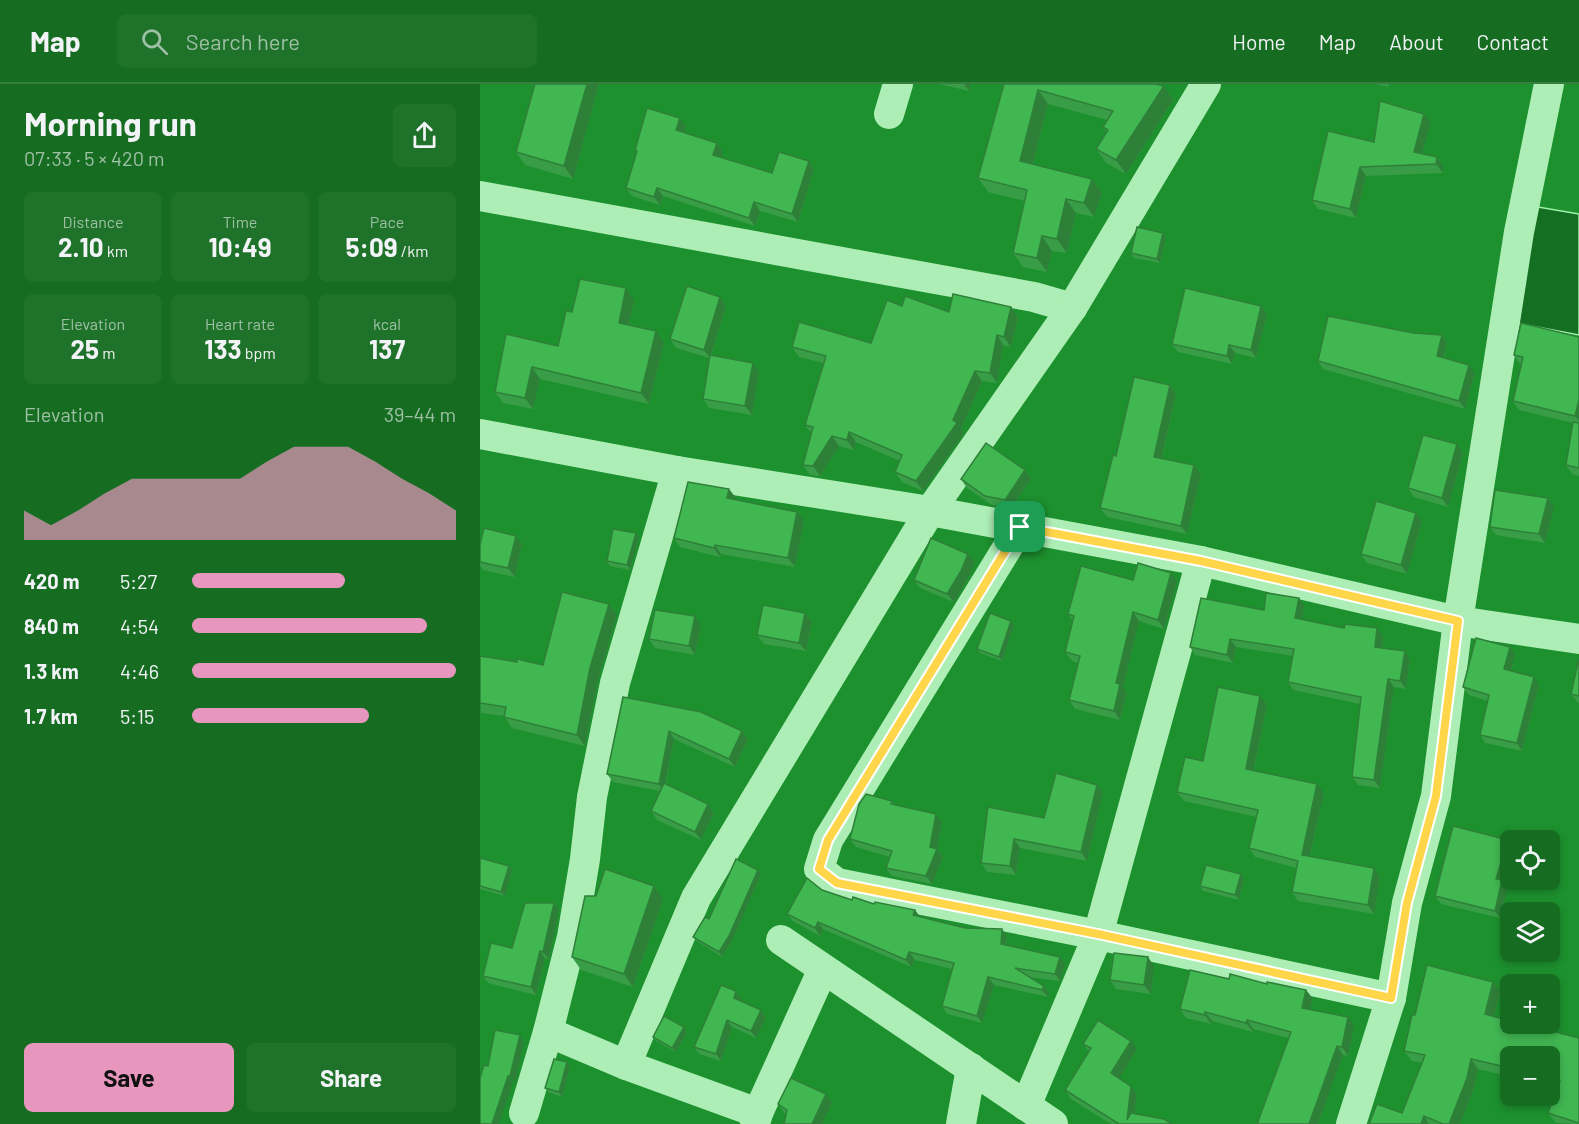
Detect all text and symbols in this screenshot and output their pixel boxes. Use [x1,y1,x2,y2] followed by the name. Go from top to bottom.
[117,14,537,68] search box
[30,24,81,58] text: Map
[138,25,171,58] icon: search
[186,28,300,54] text: Search here
[1232,29,1286,54] text: Home
[1319,29,1356,54] text: Map
[1389,29,1444,54] text: About
[1477,29,1549,54] text: Contact
[24,103,197,143] text: Morning run
[393,104,456,167] button: share
[24,146,165,170] text: 07:33 · 5 × 420 m
[63,212,123,231] text: Distance
[223,212,257,231] text: Time
[370,212,404,231] text: Pace
[58,231,104,262] text: 2.10
[208,231,272,262] text: 10:49
[346,231,398,262] text: 5:09
[104,241,128,260] text: km
[398,241,428,260] text: /km
[61,314,125,333] text: Elevation
[205,314,275,333] text: Heart rate
[373,314,401,333] text: kcal
[70,333,99,364] text: 25
[204,333,242,364] text: 133
[369,333,405,364] text: 137
[99,343,116,362] text: m
[242,343,276,362] text: bpm
[24,402,105,426] text: Elevation
[384,402,456,426] text: 39–44 m
[994,501,1045,552] pin
[1003,510,1036,543] icon: arrive
[24,569,79,593] text: 420 m
[120,569,157,593] text: 5:27
[24,614,79,638] text: 840 m
[120,614,159,638] text: 4:54
[24,659,79,683] text: 1.3 km
[120,659,159,683] text: 4:46
[24,704,78,728] text: 1.7 km
[120,704,154,728] text: 5:15
[1500,830,1560,1106] map controls
[1500,830,1560,890] button: locate
[1500,902,1560,962] button: layers
[1500,974,1560,1034] button: +
[24,1043,234,1112] button: Save
[246,1043,456,1112] button: Share
[1500,1046,1560,1106] button: −

